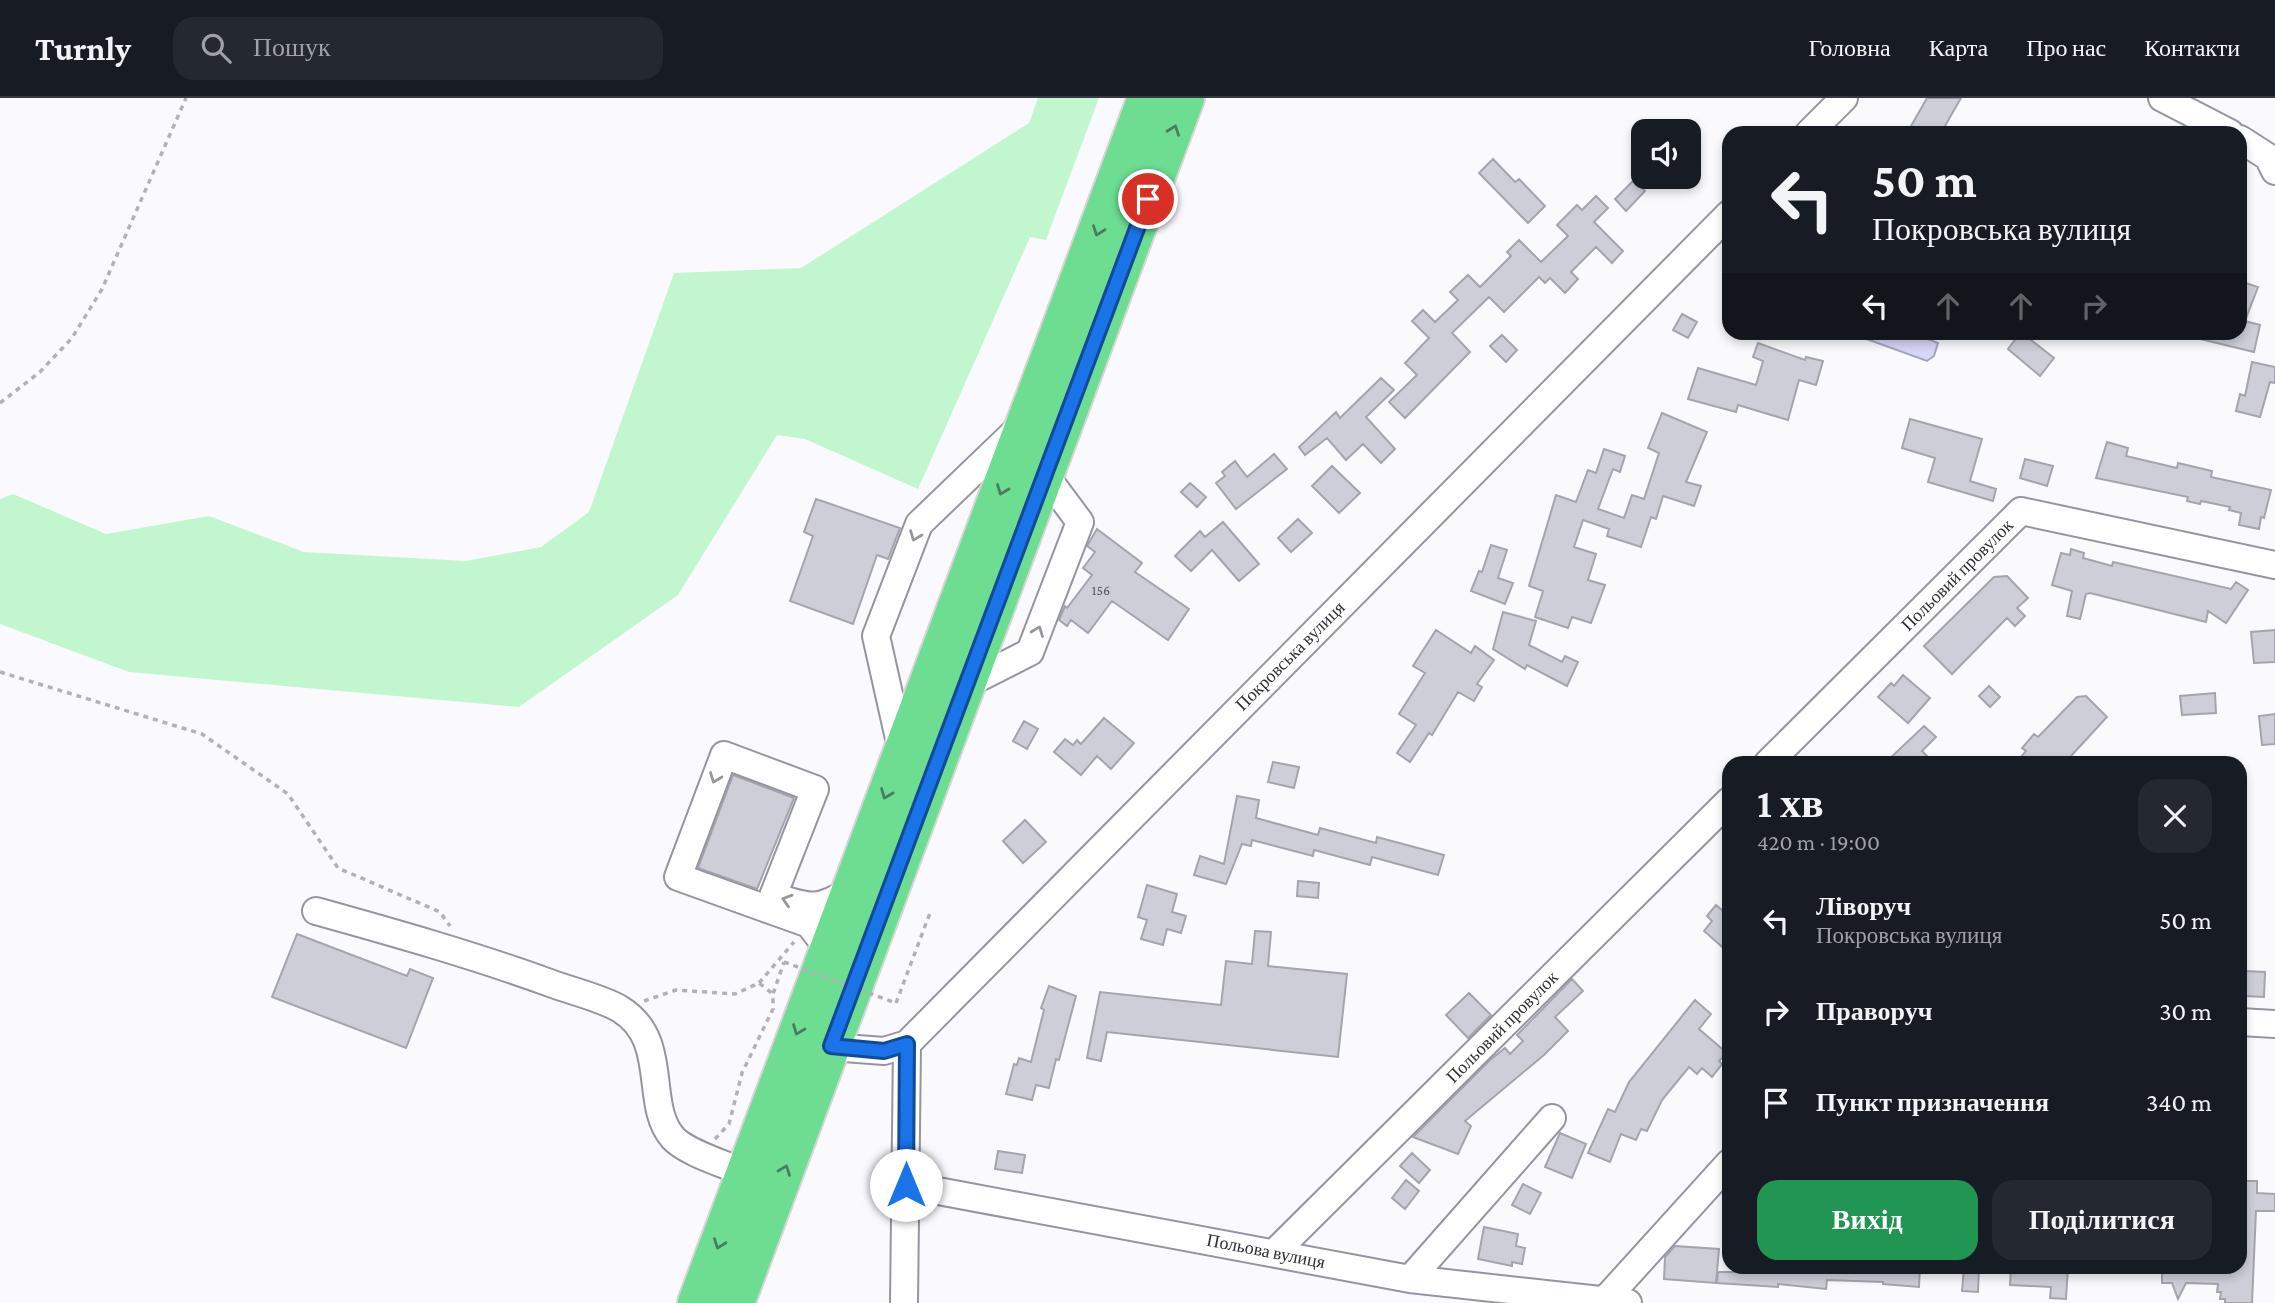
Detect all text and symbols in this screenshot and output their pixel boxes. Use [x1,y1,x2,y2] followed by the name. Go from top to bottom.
[173,17,663,80] search box
[197,29,235,67] icon: search
[35,30,131,67] text: Turnly
[253,33,331,62] text: Пошук
[1809,34,1891,61] text: Головна
[1929,34,1988,61] text: Карта
[2026,34,2106,61] text: Про нас
[2144,34,2240,61] text: Контакти
[1631,119,1701,189] map controls
[1631,119,1701,189] button: sound
[1165,124,1179,136] one-way arrow
[1872,153,1977,208] text: 50 m
[1757,154,1848,245] icon: left
[1118,169,1178,229] pin
[1129,180,1167,218] icon: arrive
[1872,211,2131,247] text: Покровська вулиця
[1093,225,1107,237] one-way arrow
[1856,287,1894,325] icon: left
[1929,287,1967,325] icon: ahead
[2002,287,2040,325] icon: ahead
[2075,287,2113,325] icon: right
[996,484,1010,496] one-way arrow
[1897,515,2017,635] street label: Польовий провулок
[909,530,923,542] one-way arrow
[1092,582,1110,598] house number: 156
[1231,597,1349,715] street label: Покровська вулиця
[1030,626,1044,638] one-way arrow
[709,772,723,784] one-way arrow
[1757,779,1824,826] text: 1 хв
[2138,779,2212,853] button: close
[880,788,894,800] one-way arrow
[1757,829,1880,855] text: 420 m · 19:00
[1816,892,1911,921] text: Ліворуч
[781,894,793,909] one-way arrow
[1757,902,1795,940] icon: left
[2159,906,2212,935] text: 50 m
[1816,922,2002,948] text: Покровська вулиця
[1442,967,1562,1087] street label: Польовий провулок
[1757,993,1795,1031] icon: right
[1816,997,1932,1026] text: Праворуч
[2159,997,2212,1026] text: 30 m
[793,1024,807,1036] one-way arrow
[1757,1084,1795,1122] icon: arrive
[1816,1088,2049,1117] text: Пункт призначення
[2146,1088,2212,1117] text: 340 m
[869,1148,943,1222] position arrow
[777,1165,791,1177] one-way arrow
[1757,1180,1978,1260] button: Вихід
[1992,1180,2212,1260] button: Поділитися
[1205,1230,1327,1272] street label: Польова вулиця
[713,1237,727,1249] one-way arrow

